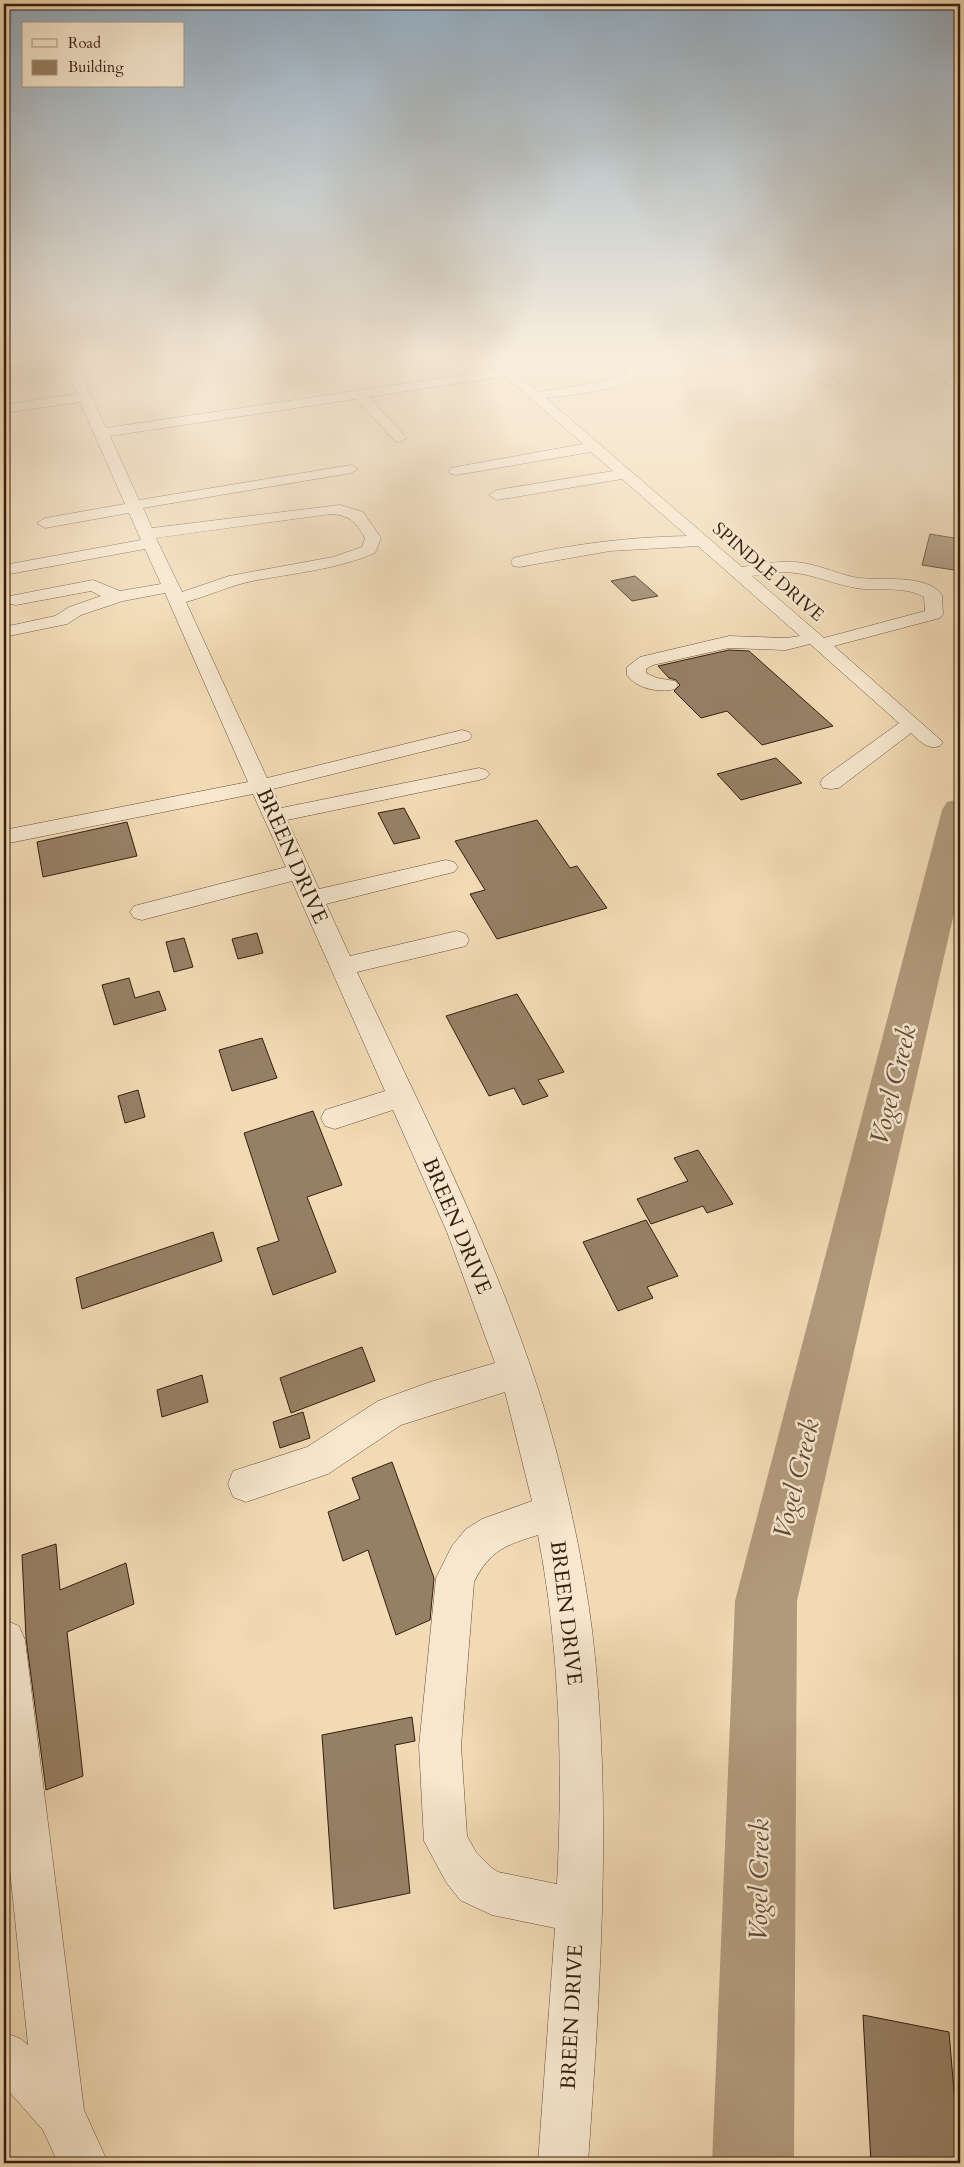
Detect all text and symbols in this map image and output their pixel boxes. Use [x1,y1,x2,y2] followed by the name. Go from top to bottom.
[22,22,185,88] legend
[68,33,101,53] text: Road
[68,57,124,77] text: Building
[707,517,829,627] street label: SPINDLE DRIVE
[249,784,335,928] street label: BREEN DRIVE
[861,1021,925,1148] water label: Vogel Creek
[415,1153,499,1299] street label: BREEN DRIVE
[764,1415,828,1542] water label: Vogel Creek
[543,1539,589,1687] street label: BREEN DRIVE
[740,1819,778,1941] water label: Vogel Creek
[554,1944,590,2090] street label: BREEN DRIVE

